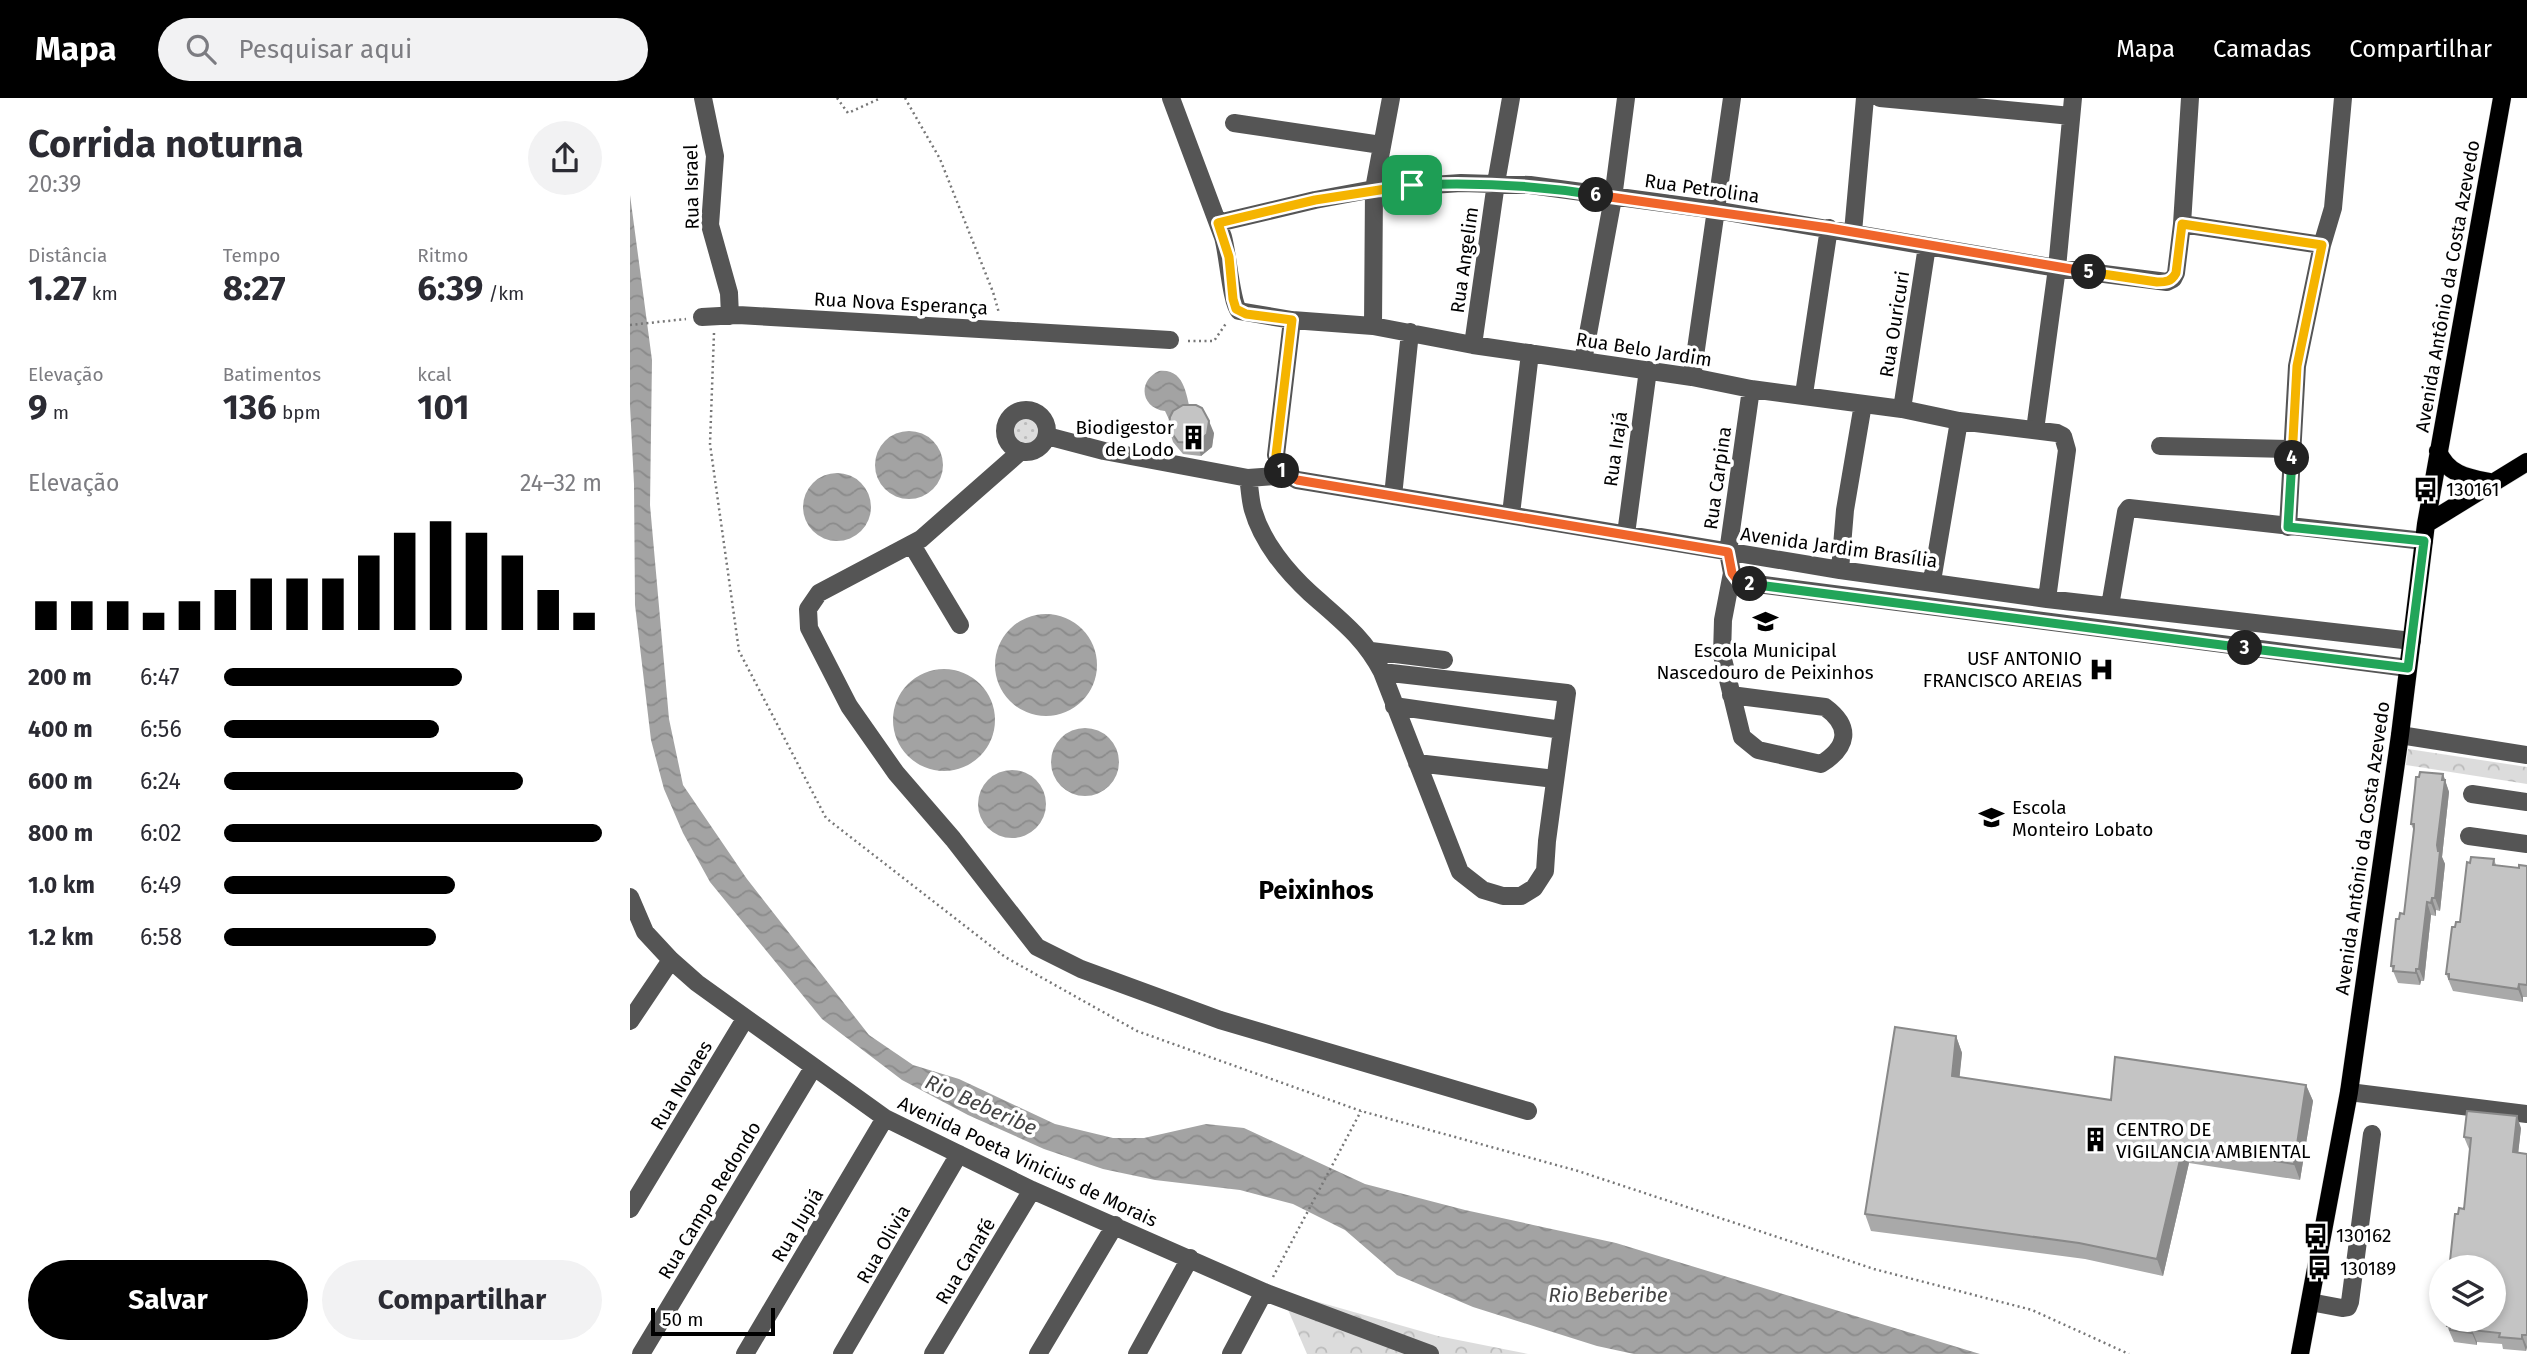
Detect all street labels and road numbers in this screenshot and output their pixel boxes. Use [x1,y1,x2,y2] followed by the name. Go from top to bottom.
[2410,138,2485,434] street label: Avenida Antônio da Costa Azevedo
[679,144,704,230] street label: Rua Israel
[1643,169,1761,208] street label: Rua Petrolina
[1446,205,1483,315] street label: Rua Angelim
[1875,269,1914,379] street label: Rua Ouricuri
[813,287,989,320] street label: Rua Nova Esperança
[1574,327,1714,372] street label: Rua Belo Jardim
[1599,410,1632,488] street label: Rua Irajá
[1699,425,1736,531] street label: Rua Carpina
[1739,522,1939,573] street label: Avenida Jardim Brasília
[2330,700,2395,997] street label: Avenida Antônio da Costa Azevedo
[646,1036,717,1134] street label: Rua Novaes
[894,1091,1161,1232] street label: Avenida Poeta Vinicius de Morais
[653,1117,766,1283] street label: Rua Campo Redondo
[767,1184,828,1266] street label: Rua Jupiá
[852,1201,915,1288] street label: Rua Olivia
[931,1214,1000,1309] street label: Rua Canafé

